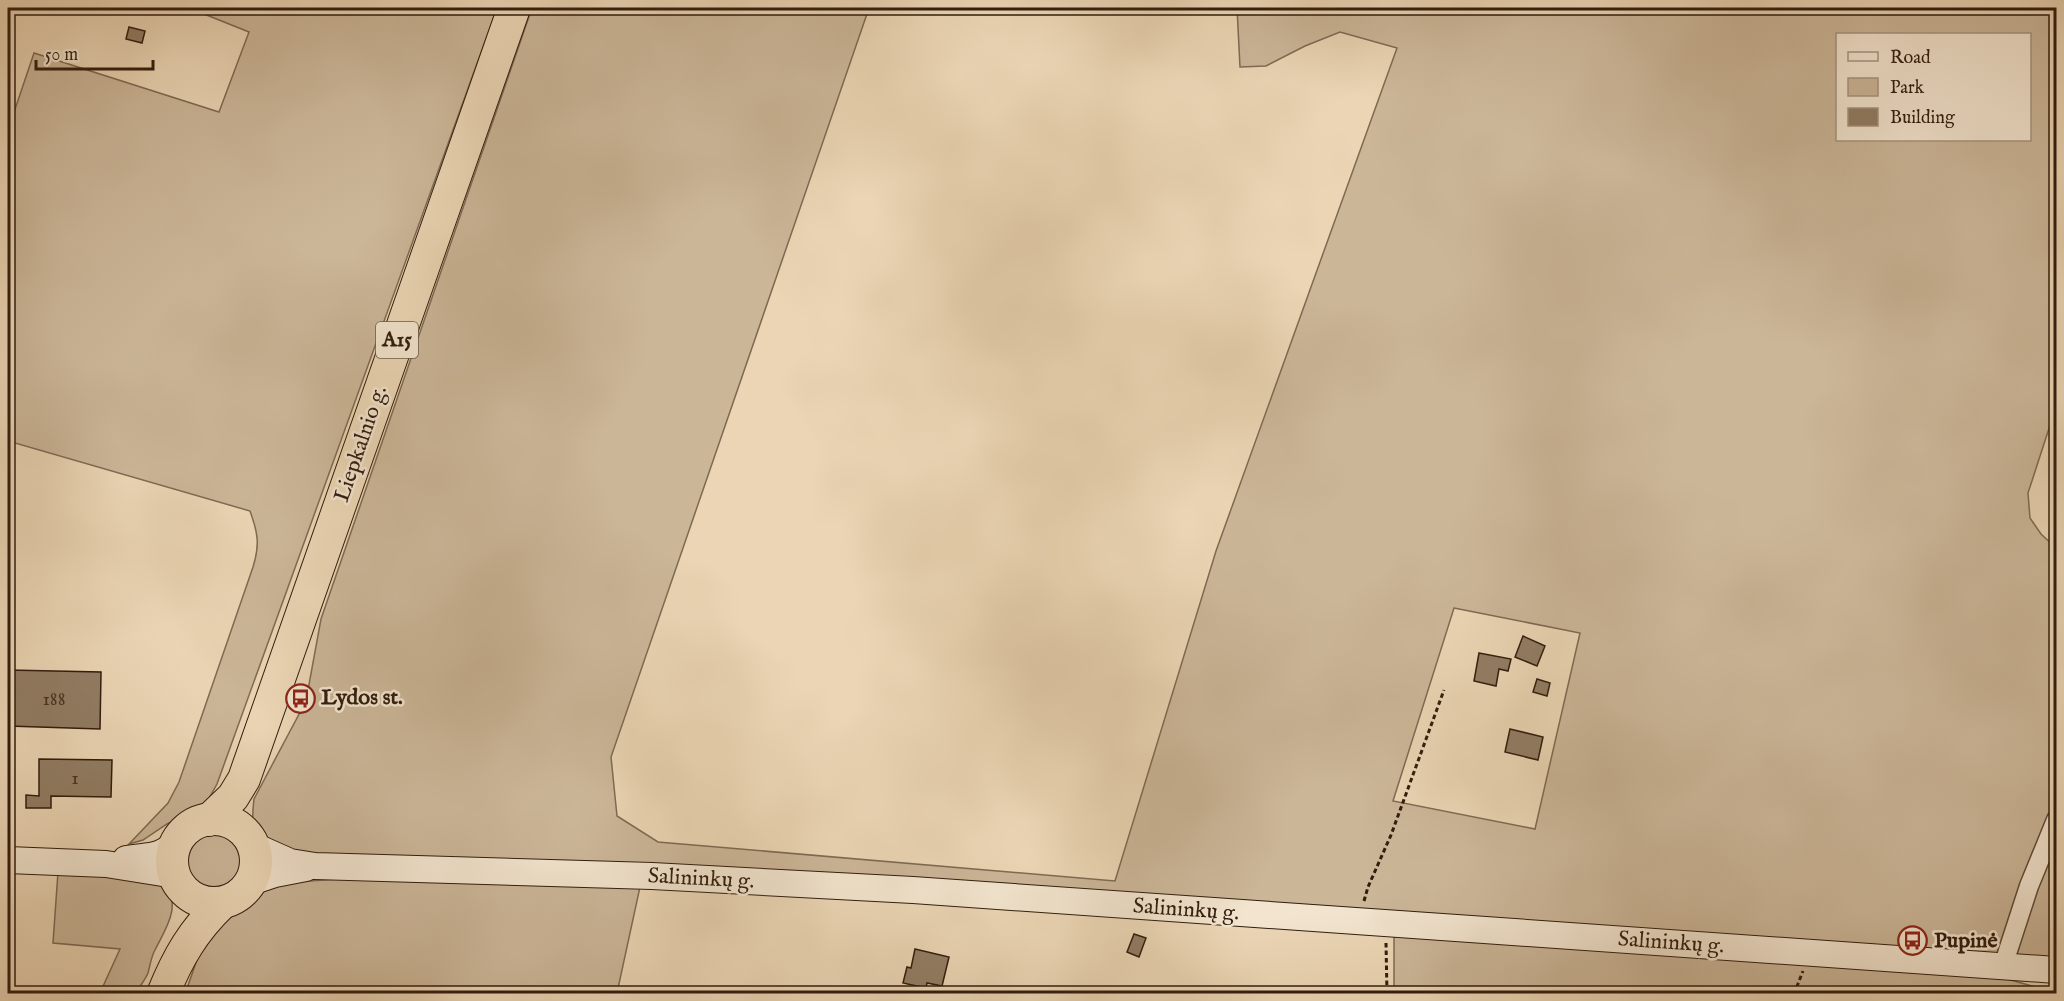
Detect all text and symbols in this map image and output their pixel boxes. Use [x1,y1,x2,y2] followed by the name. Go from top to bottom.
[36,33,153,71] scale bar
[1836,33,2031,141] legend
[45,44,78,67] text: 50 m
[1890,47,1931,70] text: Road
[1890,77,1925,100] text: Park
[1890,107,1955,130] text: Building
[376,322,418,358] road number: A15
[328,382,394,506] street label: Liepkalnio g.
[284,682,316,714] bus stop icon: Lydos st.
[321,684,403,712] place label: Lydos st.
[42,687,66,712] house number: 188
[71,766,79,791] house number: 1
[647,862,755,896] street label: Salininkų g.
[1132,892,1240,928] street label: Salininkų g.
[1617,925,1725,961] street label: Salininkų g.
[1897,925,1929,957] bus stop icon: Pupinė
[1934,927,1998,955] place label: Pupinė

